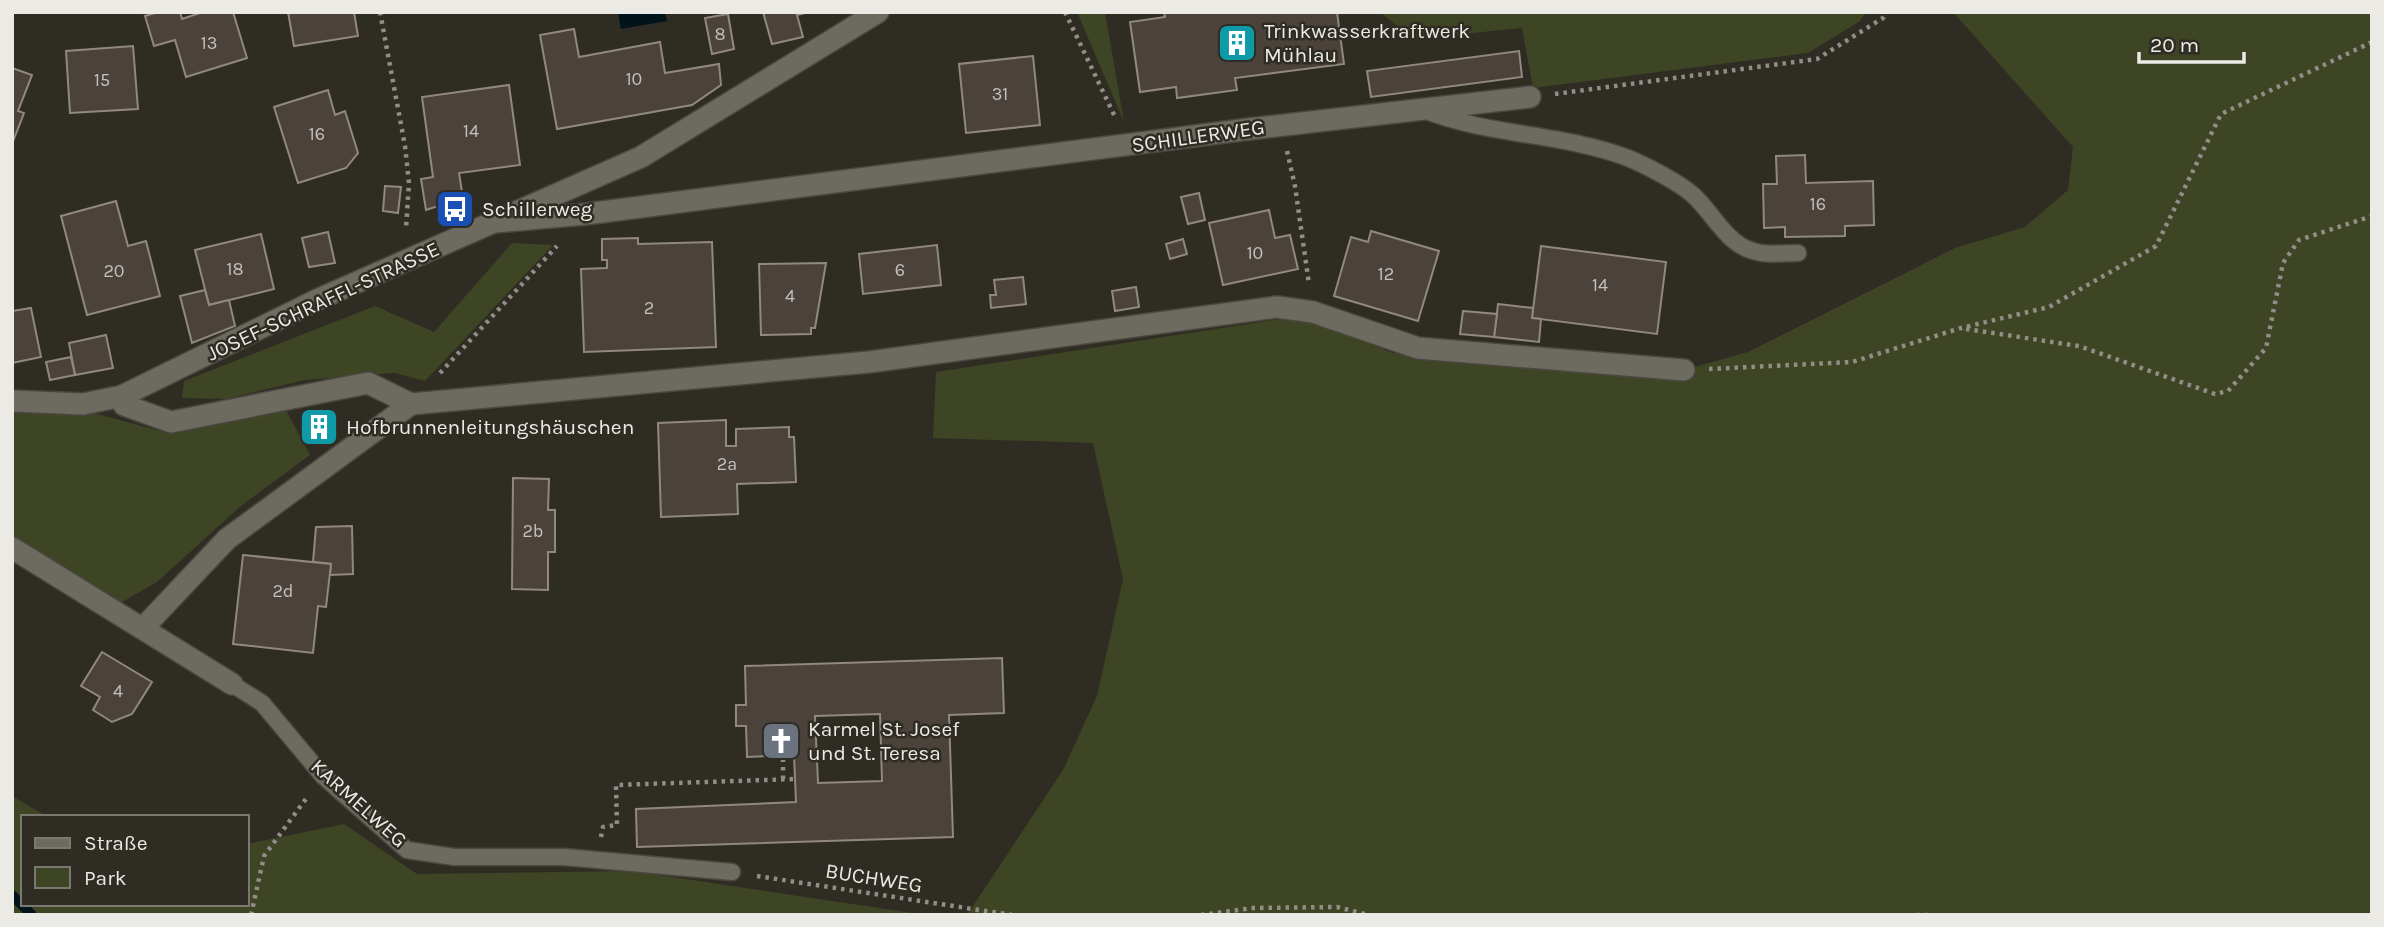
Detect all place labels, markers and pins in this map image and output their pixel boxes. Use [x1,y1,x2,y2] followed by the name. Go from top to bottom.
[1264,19,1470,67] place label: Trinkwasserkraftwerk Mühlau
[1216,22,1258,64] building icon: Trinkwasserkraftwerk Mühlau
[434,188,476,230] bus stop icon: Schillerweg
[482,197,593,221] place label: Schillerweg
[298,406,340,448] building icon: Hofbrunnenleitungshäuschen
[346,415,634,439] place label: Hofbrunnenleitungshäuschen
[808,717,960,765] place label: Karmel St. Josef und St. Teresa
[760,720,802,762] church icon: Karmel St. Josef und St. Teresa

